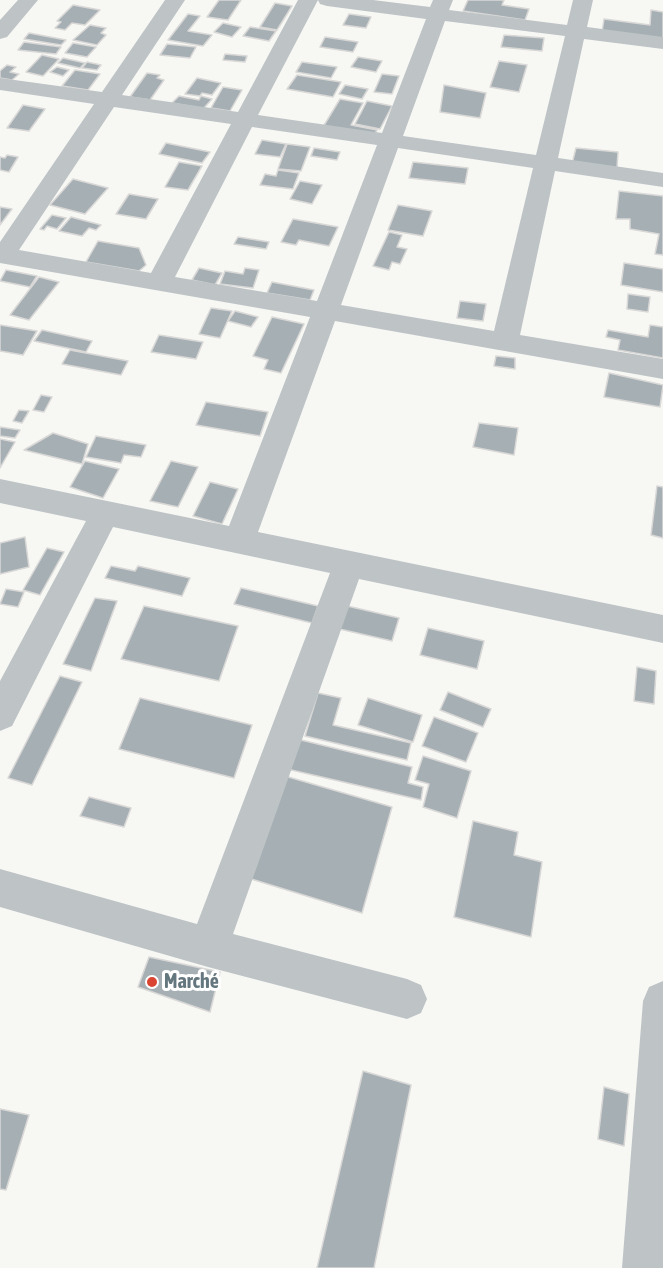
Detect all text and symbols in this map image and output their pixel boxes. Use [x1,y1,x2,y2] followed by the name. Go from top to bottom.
[164,970,219,994] place label: Marché
[145,975,159,989] marker: Marché

